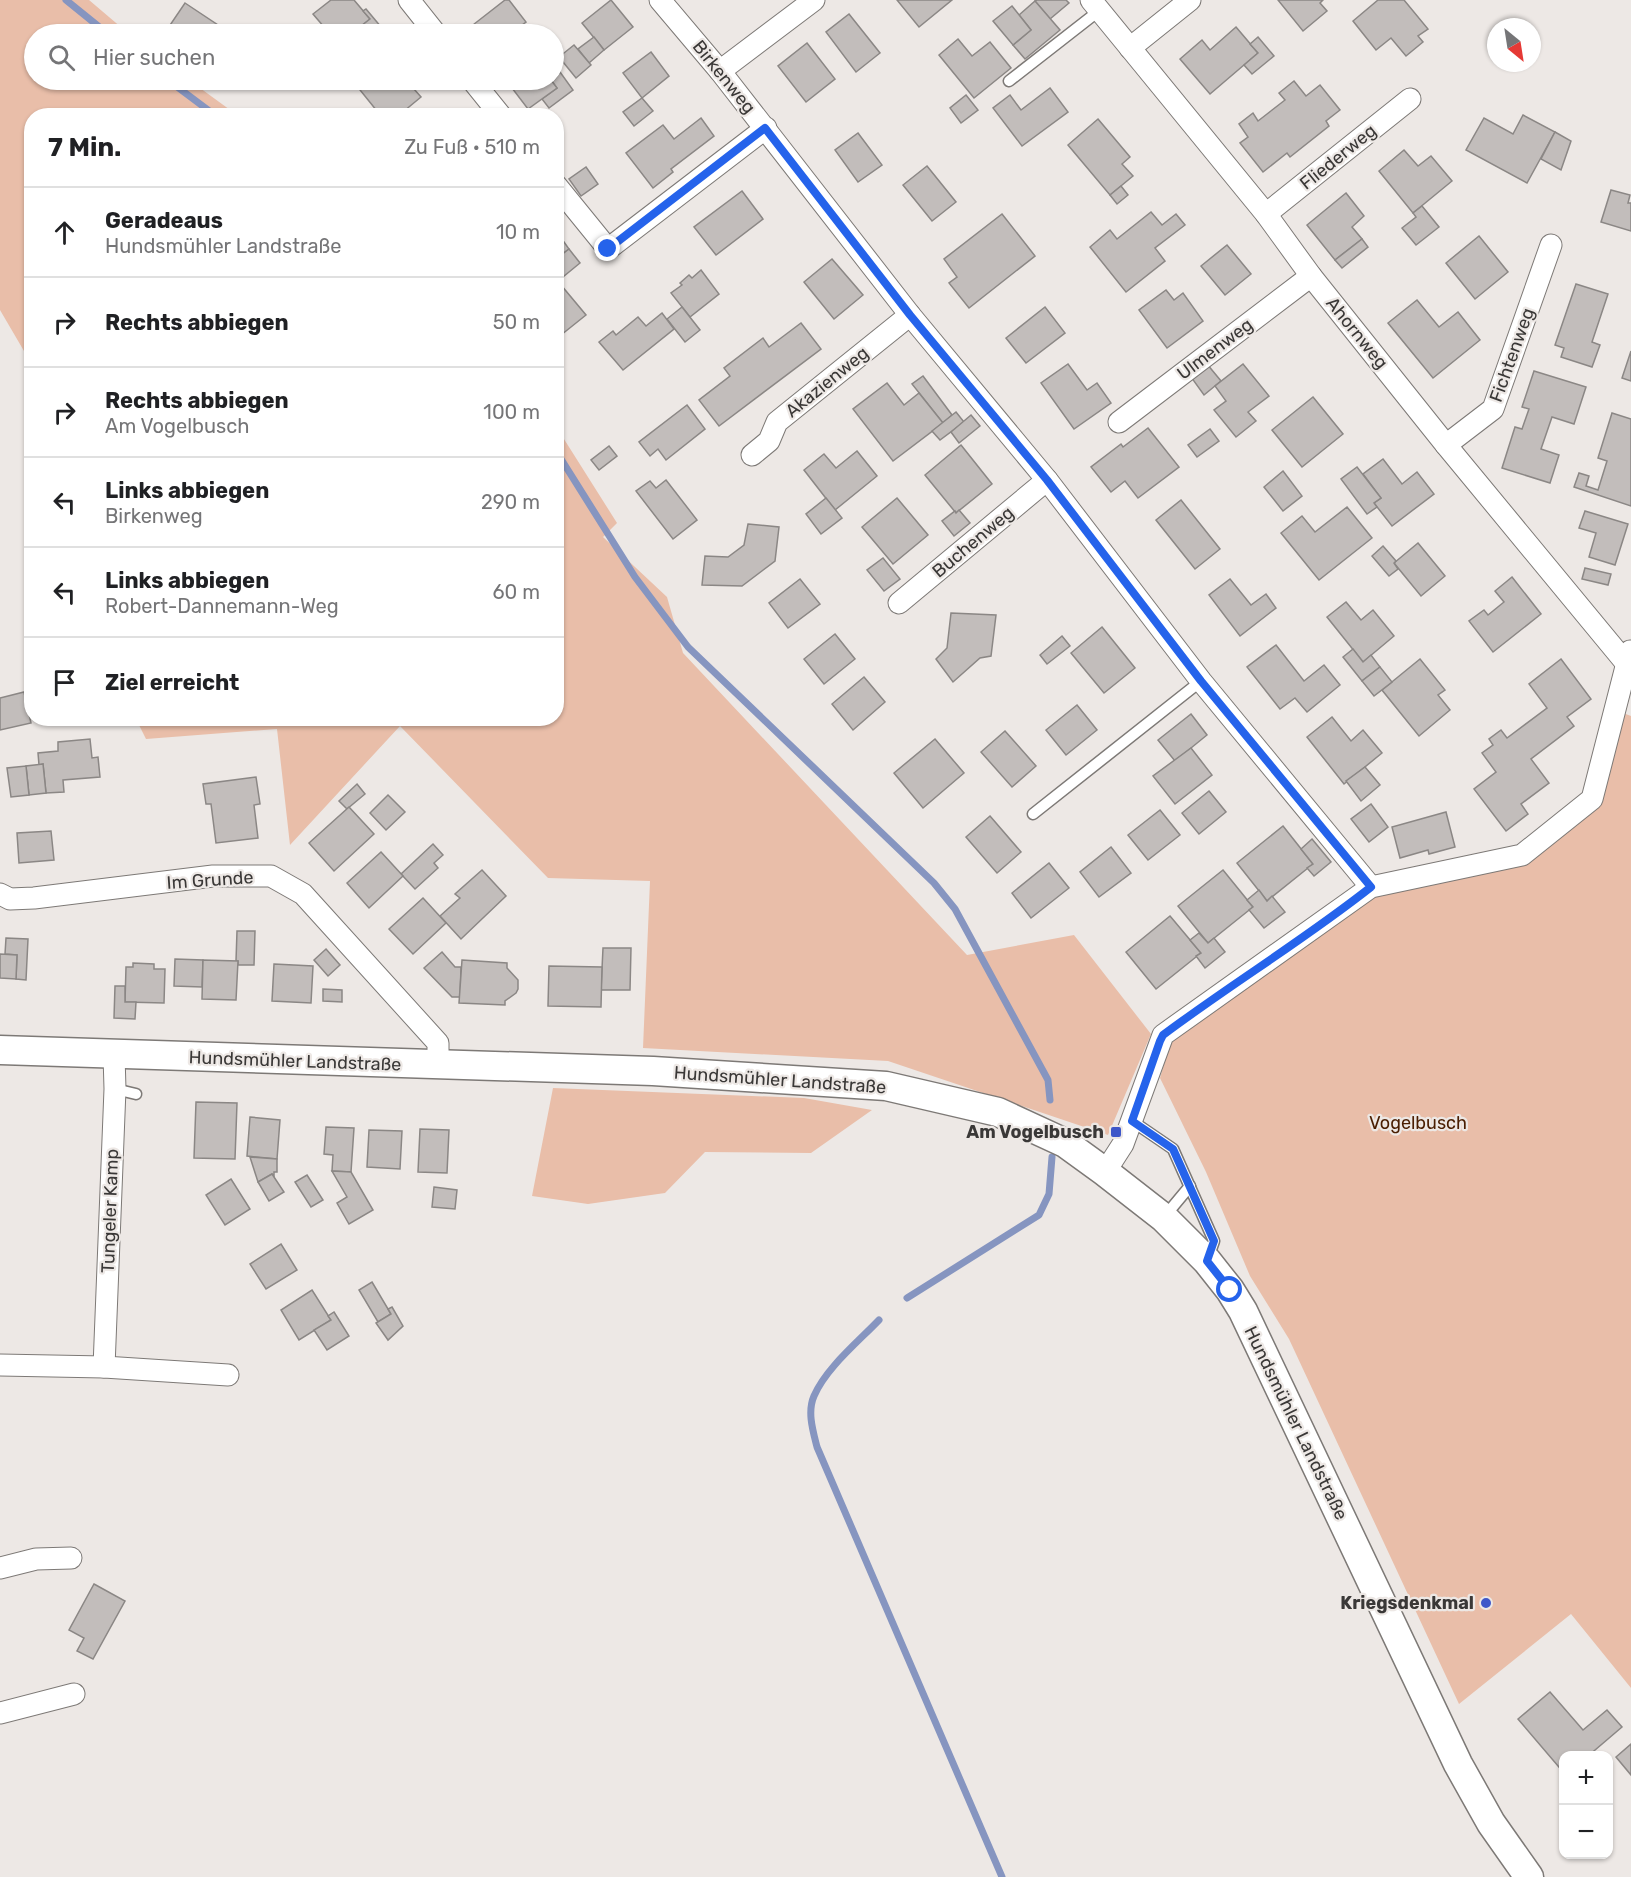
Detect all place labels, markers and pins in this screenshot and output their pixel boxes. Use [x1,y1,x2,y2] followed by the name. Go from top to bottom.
[966,1121,1104,1143] place label: Am Vogelbusch
[1109,1125,1123,1139] marker: Am Vogelbusch
[1340,1592,1474,1614] place label: Kriegsdenkmal
[1479,1596,1493,1610] marker: Kriegsdenkmal

